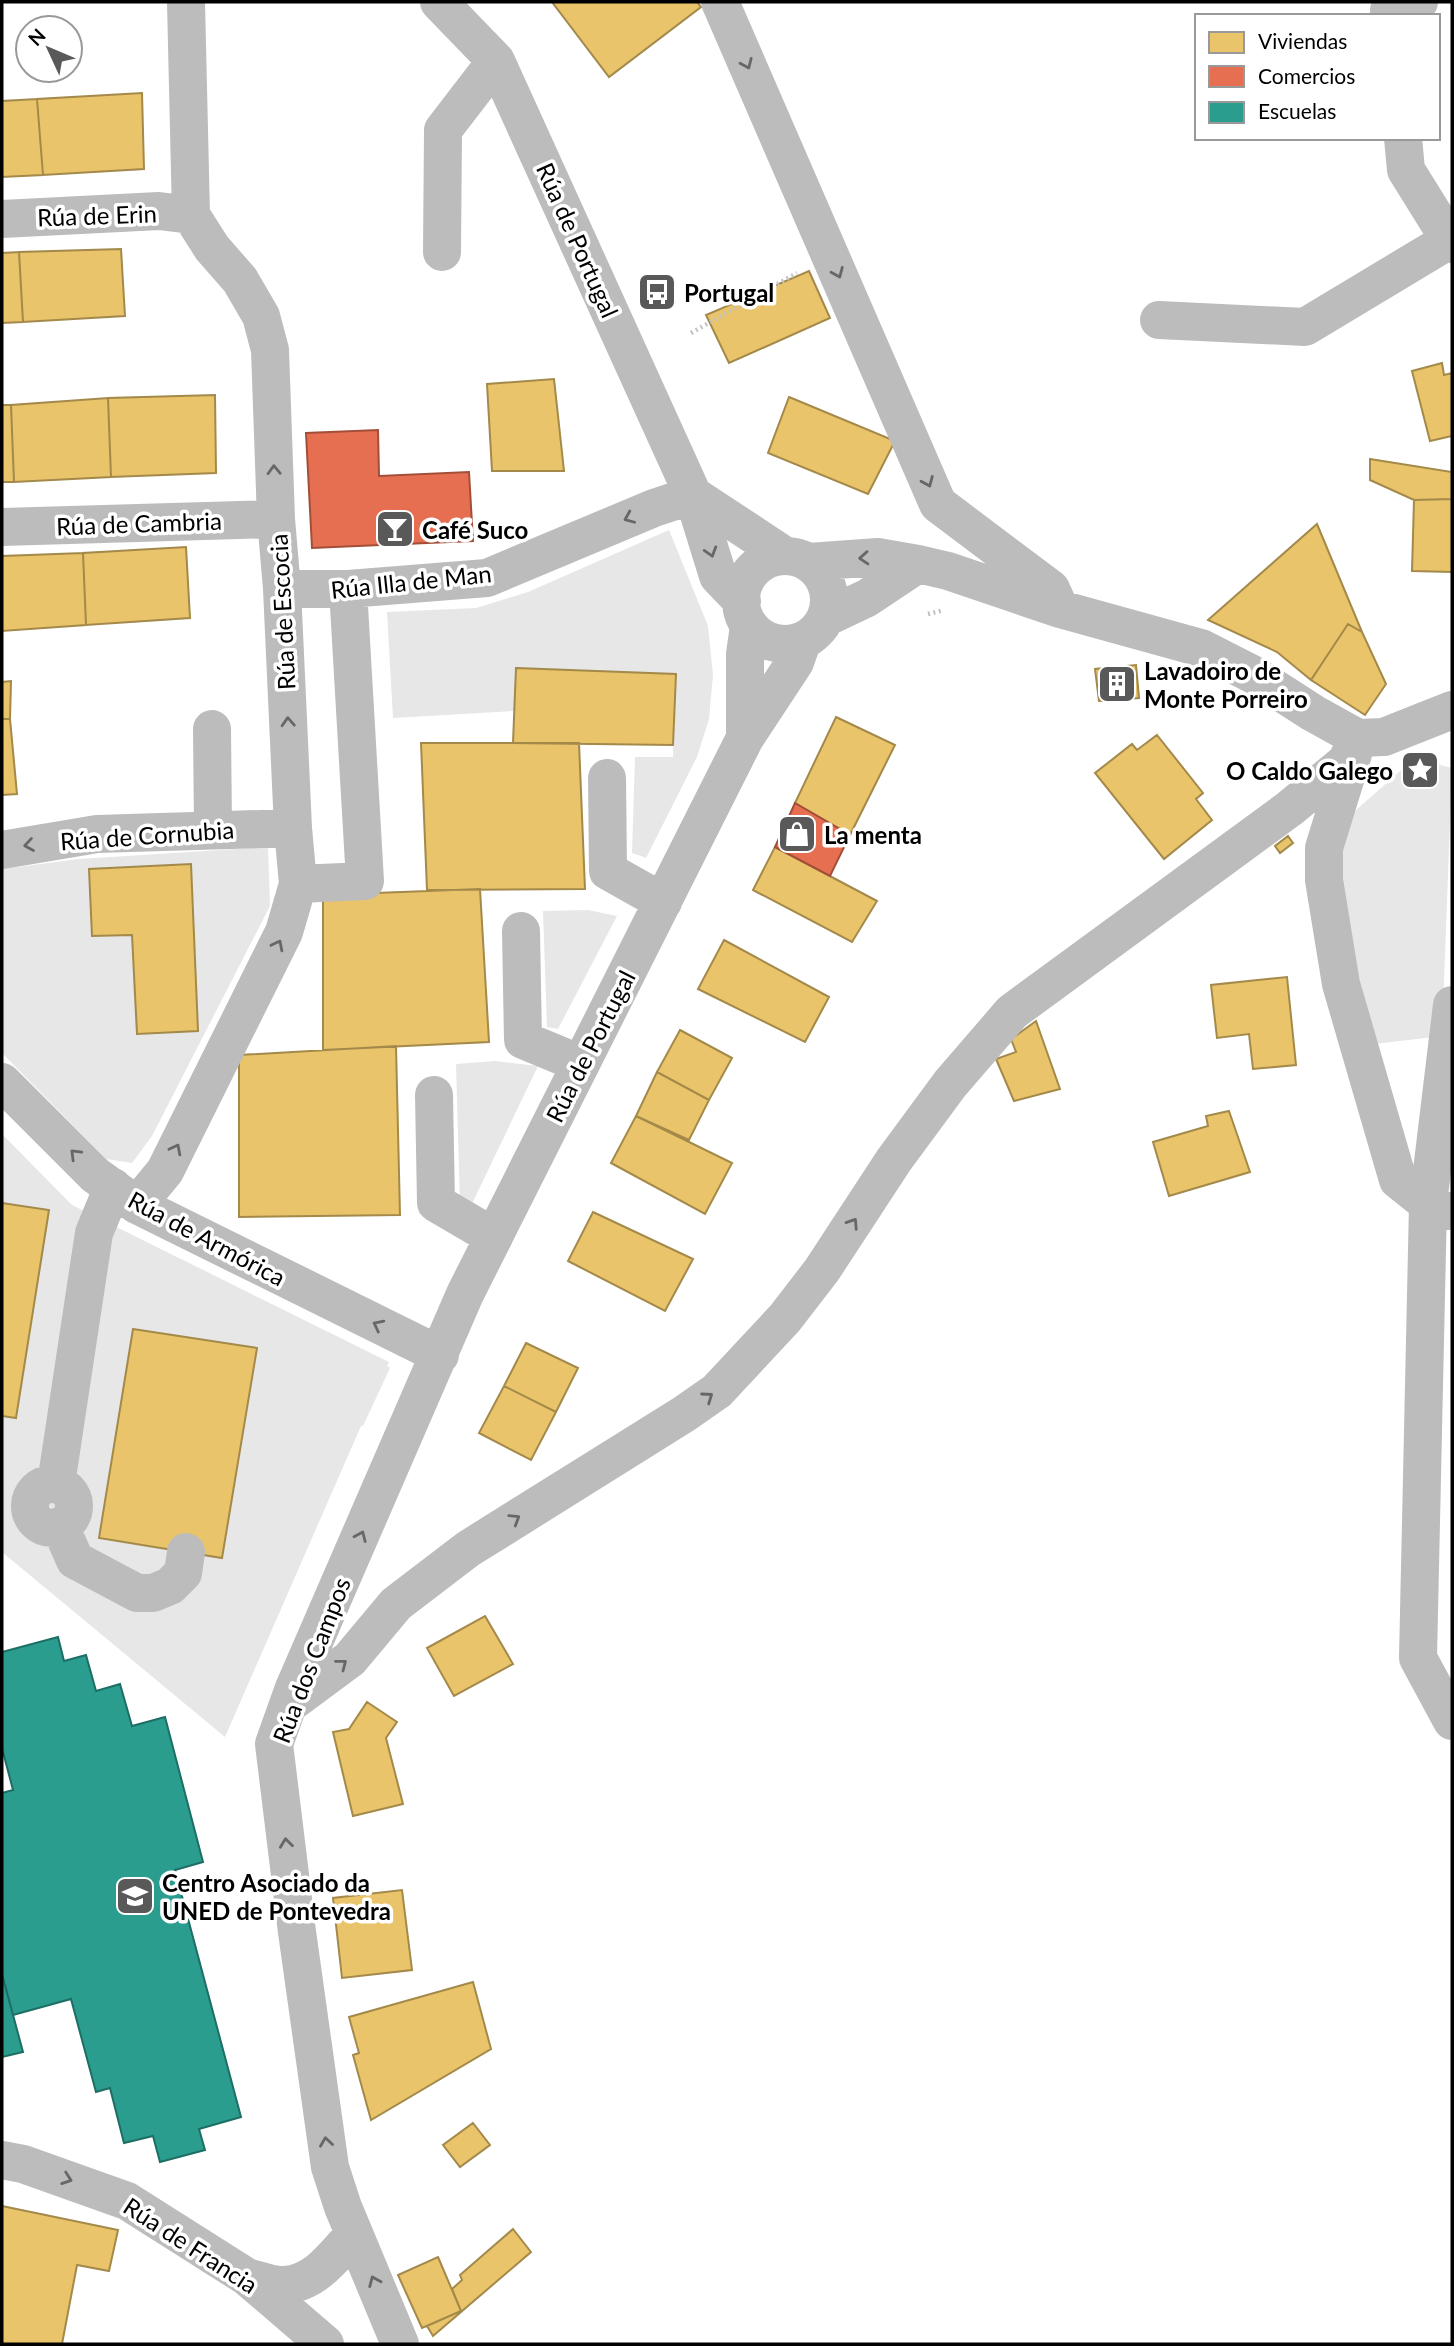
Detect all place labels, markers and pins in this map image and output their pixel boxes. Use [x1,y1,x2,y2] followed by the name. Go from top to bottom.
[636,271,678,313] bus stop icon: Portugal
[684,278,774,307] place label: Portugal
[374,508,416,550] bar icon: Café Suco
[422,515,528,544] place label: Café Suco
[1144,656,1308,713] place label: Lavadoiro de Monte Porreiro
[1096,663,1138,705] building icon: Lavadoiro de Monte Porreiro
[1399,749,1441,791] place icon: O Caldo Galego
[1226,756,1393,785] place label: O Caldo Galego
[776,813,818,855] shop icon: La menta
[824,820,922,849] place label: La menta
[162,1868,391,1925] place label: Centro Asociado da UNED de Pontevedra
[114,1875,156,1917] school or university icon: Centro Asociado da UNED de Pontevedra

